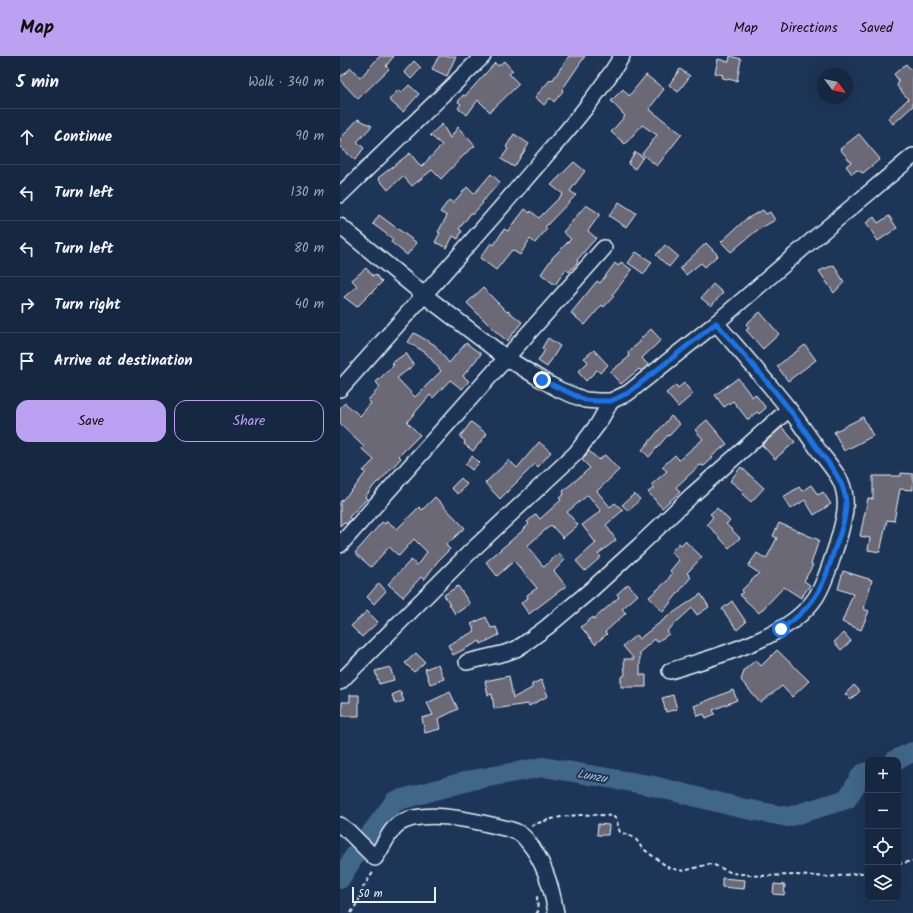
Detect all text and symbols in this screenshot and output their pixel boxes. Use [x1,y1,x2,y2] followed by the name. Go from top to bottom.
[20,13,54,43] text: Map
[733,17,758,39] text: Map
[780,17,838,39] text: Directions
[860,17,893,39] text: Saved
[817,68,853,104] north arrow
[16,69,59,96] text: 5 min
[248,72,324,93] text: Walk · 340 m
[54,125,112,149] text: Continue
[16,126,38,148] icon: ahead
[296,126,324,147] text: 90 m
[54,181,114,205] text: Turn left
[16,182,38,204] icon: left
[290,182,324,203] text: 130 m
[54,237,114,261] text: Turn left
[16,238,38,260] icon: left
[294,238,324,259] text: 80 m
[54,293,121,317] text: Turn right
[16,294,38,316] icon: right
[295,294,324,315] text: 40 m
[54,349,193,373] text: Arrive at destination
[16,350,38,372] icon: arrive
[533,371,551,389] route end
[16,400,166,442] button: Save
[174,400,324,442] button: Share
[772,620,790,638] route start
[865,757,901,901] map controls
[865,757,901,793] button: +
[576,765,609,789] water label: Lunzu
[865,793,901,829] button: −
[865,829,901,865] button: locate
[865,865,901,901] button: layers
[352,885,436,904] scale bar
[358,885,383,903] text: 50 m

